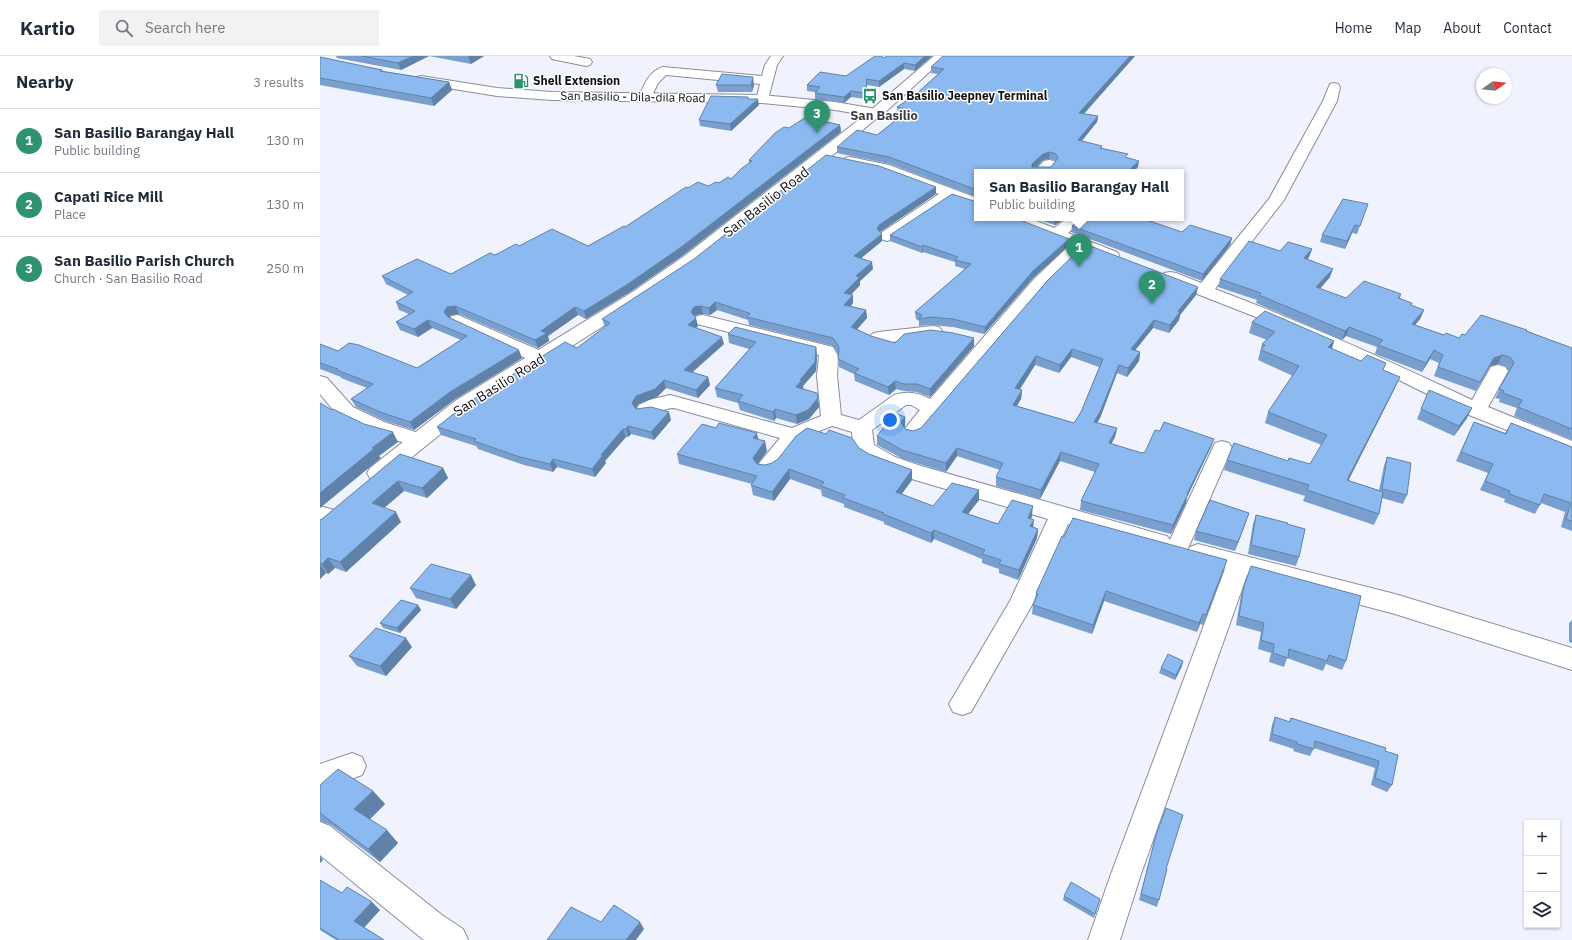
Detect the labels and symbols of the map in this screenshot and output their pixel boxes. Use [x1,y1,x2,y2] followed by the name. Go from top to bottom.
[1476,68,1512,104] north arrow
[512,72,530,90] fuel station icon: Shell Extension
[533,73,620,88] place label: Shell Extension
[861,87,879,105] bus stop icon: San Basilio Jeepney Terminal
[560,88,706,105] street label: San Basilio - Dila-dila Road
[882,88,1048,103] place label: San Basilio Jeepney Terminal
[804,100,830,133] pin: 3
[850,107,918,124] district label: San Basilio
[719,163,813,241] street label: San Basilio Road
[1066,234,1092,267] pin: 1
[1139,271,1165,304] pin: 2
[450,350,548,420] street label: San Basilio Road
[880,410,900,430] your location

